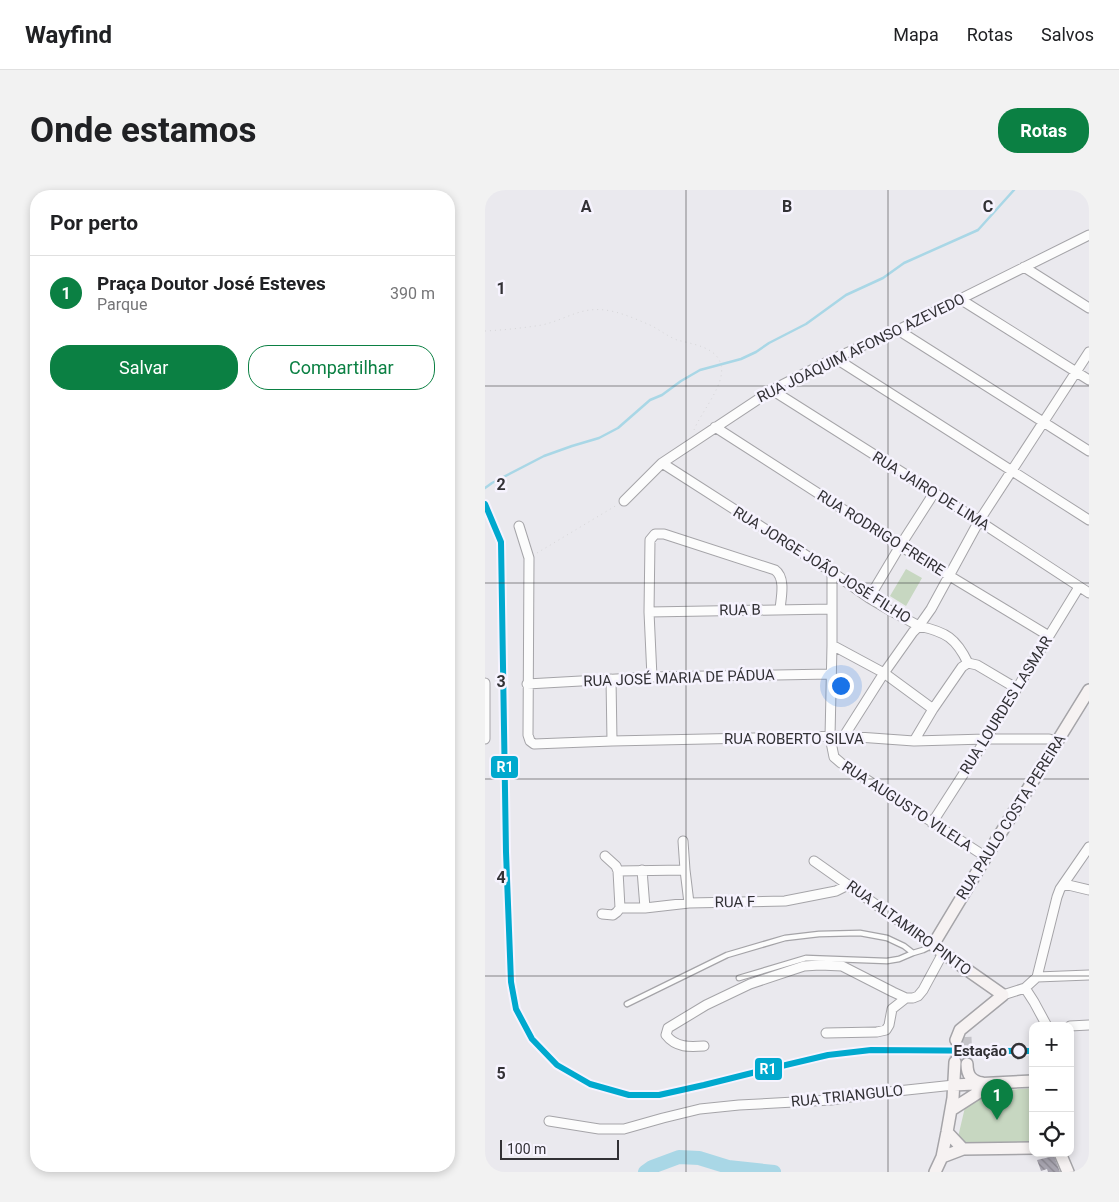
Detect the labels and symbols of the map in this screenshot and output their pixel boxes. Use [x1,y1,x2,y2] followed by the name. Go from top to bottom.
[581,197,592,216] text: A
[782,197,792,216] text: B
[983,197,993,216] text: C
[496,279,506,298] text: 1
[754,290,968,406] street label: RUA JOAQUIM AFONSO AZEVEDO
[869,448,993,534] street label: RUA JAIRO DE LIMA
[496,475,506,494] text: 2
[814,486,949,580] street label: RUA RODRIGO FREIRE
[730,503,914,627] street label: RUA JORGE JOÃO JOSÉ FILHO
[719,601,761,619] street label: RUA B
[956,633,1056,777] street label: RUA LOURDES LASMAR
[583,666,775,690] street label: RUA JOSÉ MARIA DE PÁDUA
[496,672,506,691] text: 3
[828,673,854,699] your location
[724,730,864,748] street label: RUA ROBERTO SILVA
[953,731,1069,903] street label: RUA PAULO COSTA PEREIRA
[490,755,519,779] line badge: R1
[839,757,976,855] street label: RUA AUGUSTO VILELA
[496,759,514,775] text: R1
[496,868,506,887] text: 4
[843,877,975,979] street label: RUA ALTAMIRO PINTO
[715,893,755,911] street label: RUA F
[953,1042,1007,1060] place label: Estação
[1011,1043,1027,1059] marker: Estação
[754,1057,783,1081] line badge: R1
[759,1061,777,1077] text: R1
[496,1064,506,1083] text: 5
[981,1079,1013,1120] pin: 1
[790,1081,904,1111] street label: RUA TRIANGULO
[500,1137,619,1160] scale bar

